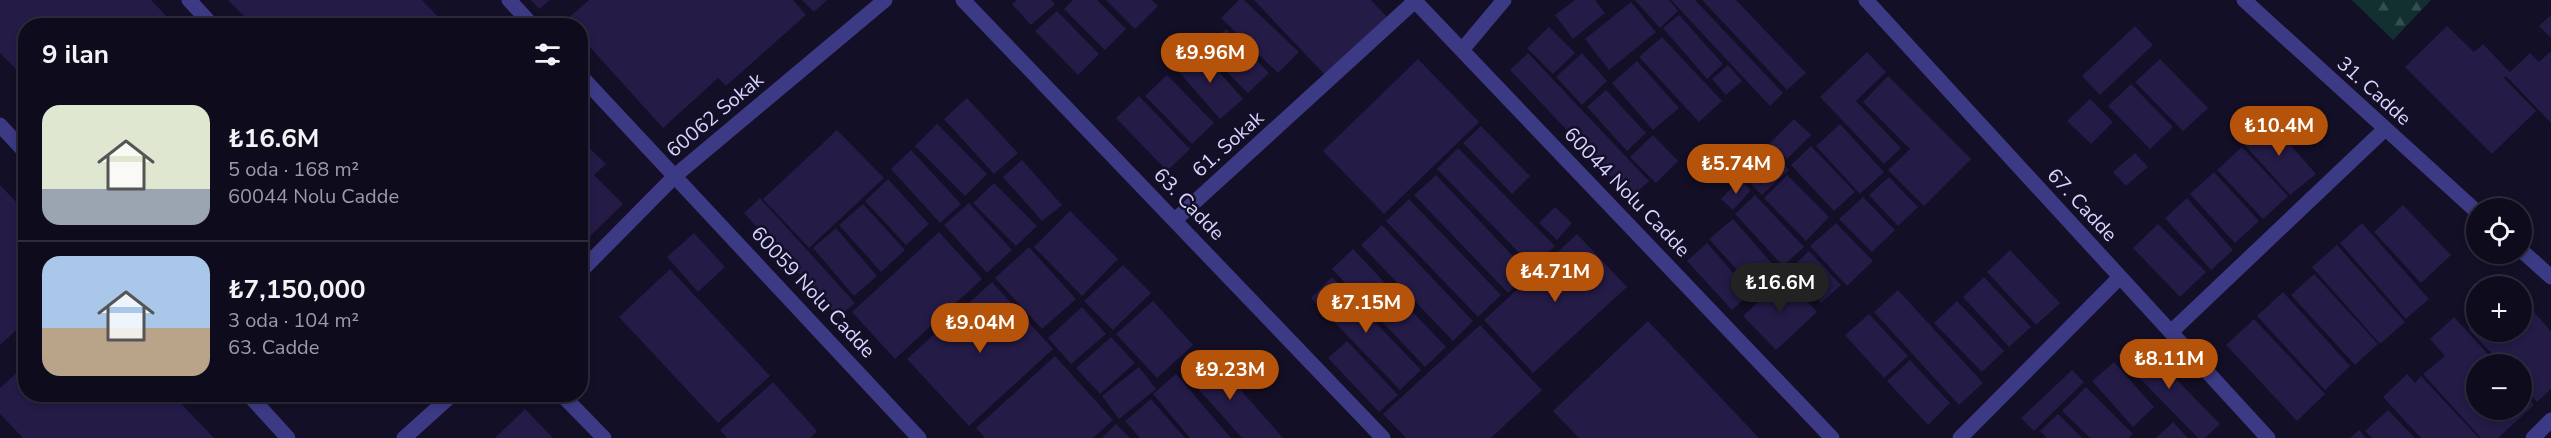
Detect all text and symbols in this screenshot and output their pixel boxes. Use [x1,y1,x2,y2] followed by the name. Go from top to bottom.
[1161,33,1259,84] pin: ₺9.96M
[42,37,109,72] text: 9 ilan
[531,38,564,71] icon: filters
[1175,39,1245,66] text: ₺9.96M
[2331,50,2417,132] street label: 31. Cadde
[661,66,770,164] street label: 60062 Sokak
[1186,104,1270,183] street label: 61. Sokak
[2230,106,2328,157] pin: ₺10.4M
[2244,112,2314,139] text: ₺10.4M
[228,121,319,156] text: ₺16.6M
[1558,121,1696,263] street label: 60044 Nolu Cadde
[90,129,162,201] icon: home
[1687,144,1785,195] pin: ₺5.74M
[1701,150,1771,177] text: ₺5.74M
[228,156,359,183] text: 5 oda · 168 m²
[1148,162,1230,246] street label: 63. Cadde
[2041,162,2123,248] street label: 67. Cadde
[228,183,399,210] text: 60044 Nolu Cadde
[2466,198,2532,420] map controls
[2466,198,2532,264] button: locate
[745,220,881,364] street label: 60059 Nolu Cadde
[1506,252,1604,303] pin: ₺4.71M
[1520,258,1590,285] text: ₺4.71M
[1731,263,1829,314] pin: ₺16.6M
[1745,269,1815,296] text: ₺16.6M
[228,272,366,307] text: ₺7,150,000
[2466,276,2532,342] button: +
[90,280,162,352] icon: home
[1317,283,1415,334] pin: ₺7.15M
[1331,289,1401,316] text: ₺7.15M
[931,303,1029,354] pin: ₺9.04M
[228,307,359,334] text: 3 oda · 104 m²
[945,309,1015,336] text: ₺9.04M
[228,334,319,361] text: 63. Cadde
[2120,339,2218,390] pin: ₺8.11M
[2134,345,2204,372] text: ₺8.11M
[1181,350,1279,401] pin: ₺9.23M
[2466,354,2532,420] button: −
[1195,356,1265,383] text: ₺9.23M

